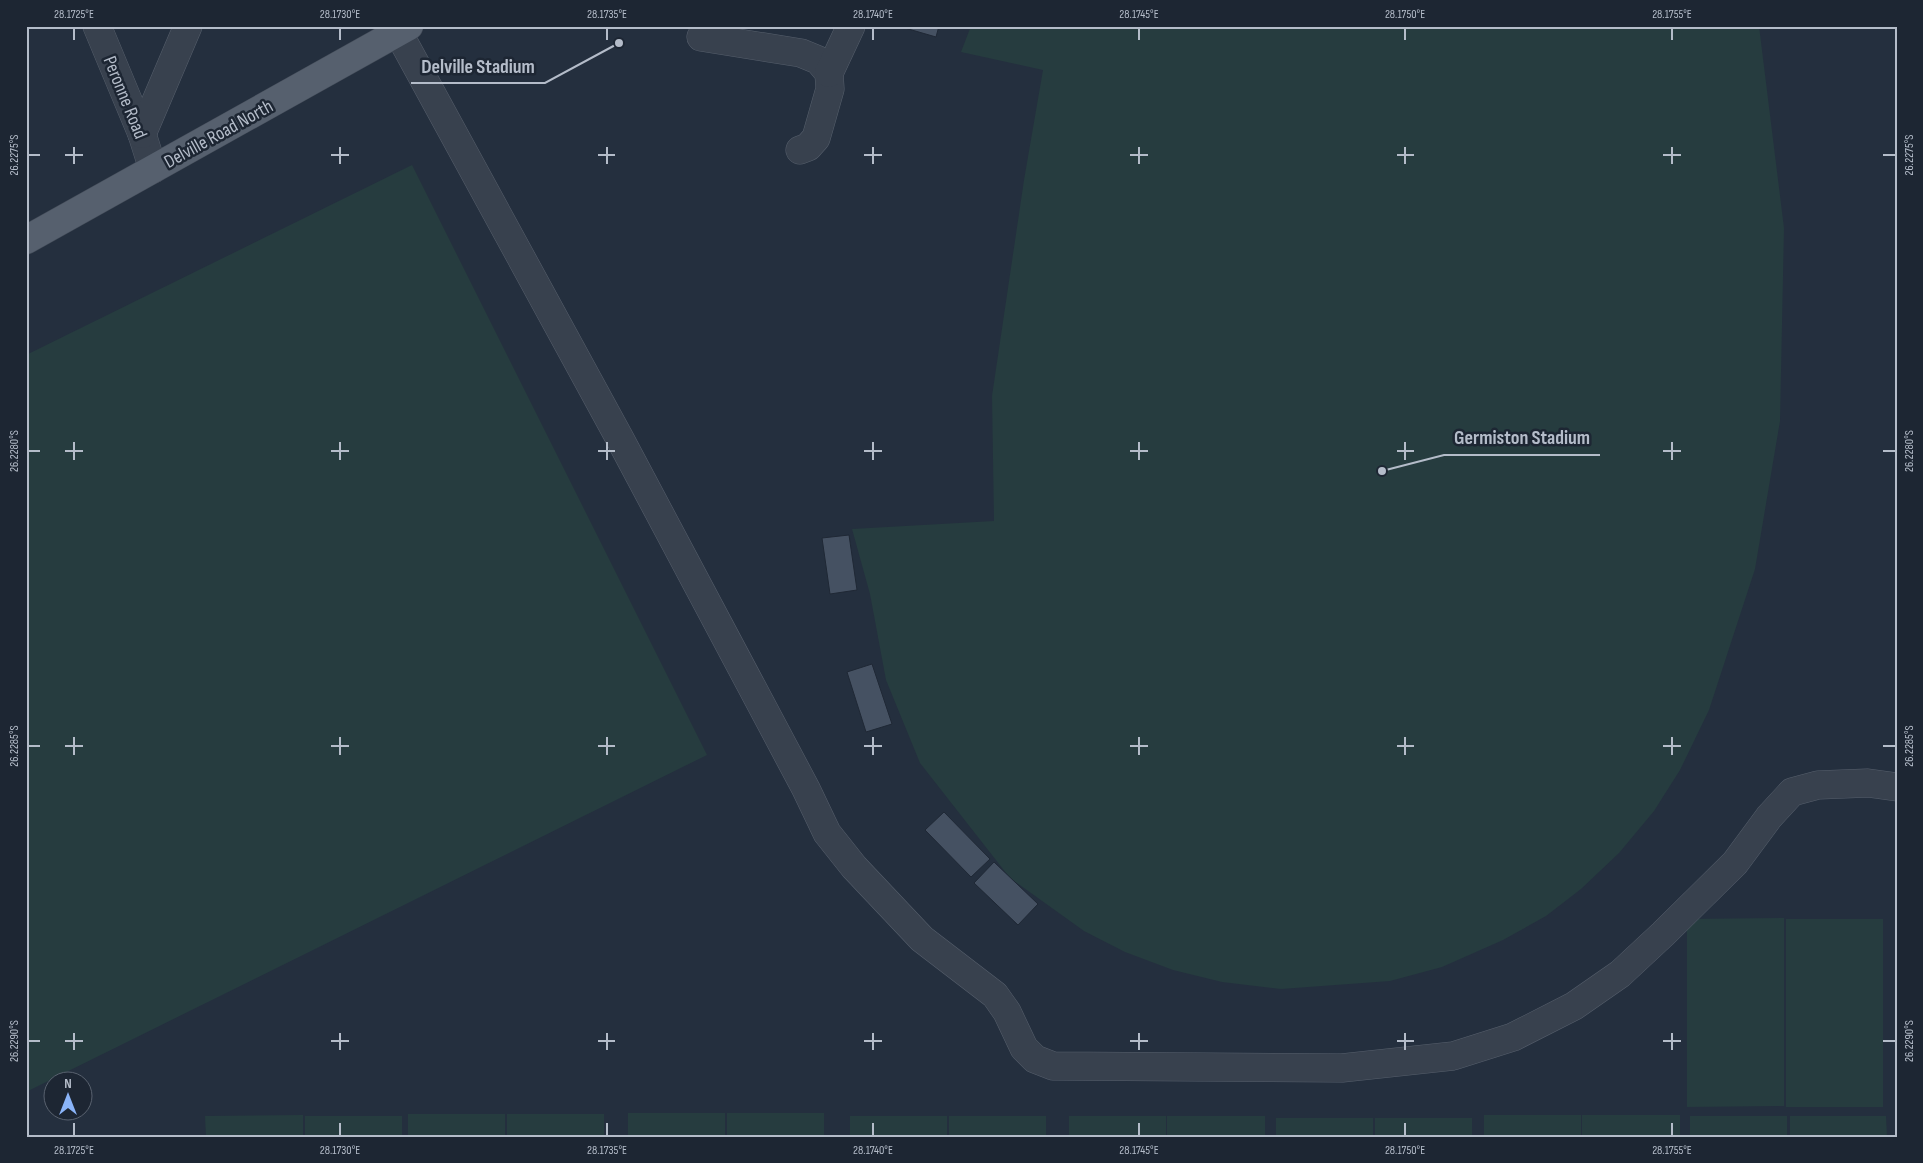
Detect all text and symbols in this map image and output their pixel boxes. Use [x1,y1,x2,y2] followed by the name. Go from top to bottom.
[54,7,94,22] text: 28.1725°E
[320,7,360,22] text: 28.1730°E
[587,7,627,22] text: 28.1735°E
[853,7,893,22] text: 28.1740°E
[1119,7,1159,22] text: 28.1745°E
[1385,7,1425,22] text: 28.1750°E
[1652,7,1692,22] text: 28.1755°E
[411,48,545,83] callout: Delville Stadium
[98,53,152,142] street label: Peronne Road
[421,55,535,79] text: Delville Stadium
[160,95,277,174] street label: Delville Road North
[7,135,22,175] text: 26.2275°S
[1902,135,1917,175] text: 26.2275°S
[1444,420,1600,455] callout: Germiston Stadium
[1454,426,1590,450] text: Germiston Stadium
[7,430,22,472] text: 26.2280°S
[1902,430,1917,472] text: 26.2280°S
[7,725,22,767] text: 26.2285°S
[1902,725,1917,767] text: 26.2285°S
[7,1020,22,1062] text: 26.2290°S
[1902,1020,1917,1062] text: 26.2290°S
[42,1070,92,1120] north arrow
[64,1075,72,1092] text: N
[54,1143,94,1158] text: 28.1725°E
[320,1143,360,1158] text: 28.1730°E
[587,1143,627,1158] text: 28.1735°E
[853,1143,893,1158] text: 28.1740°E
[1119,1143,1159,1158] text: 28.1745°E
[1385,1143,1425,1158] text: 28.1750°E
[1652,1143,1692,1158] text: 28.1755°E

